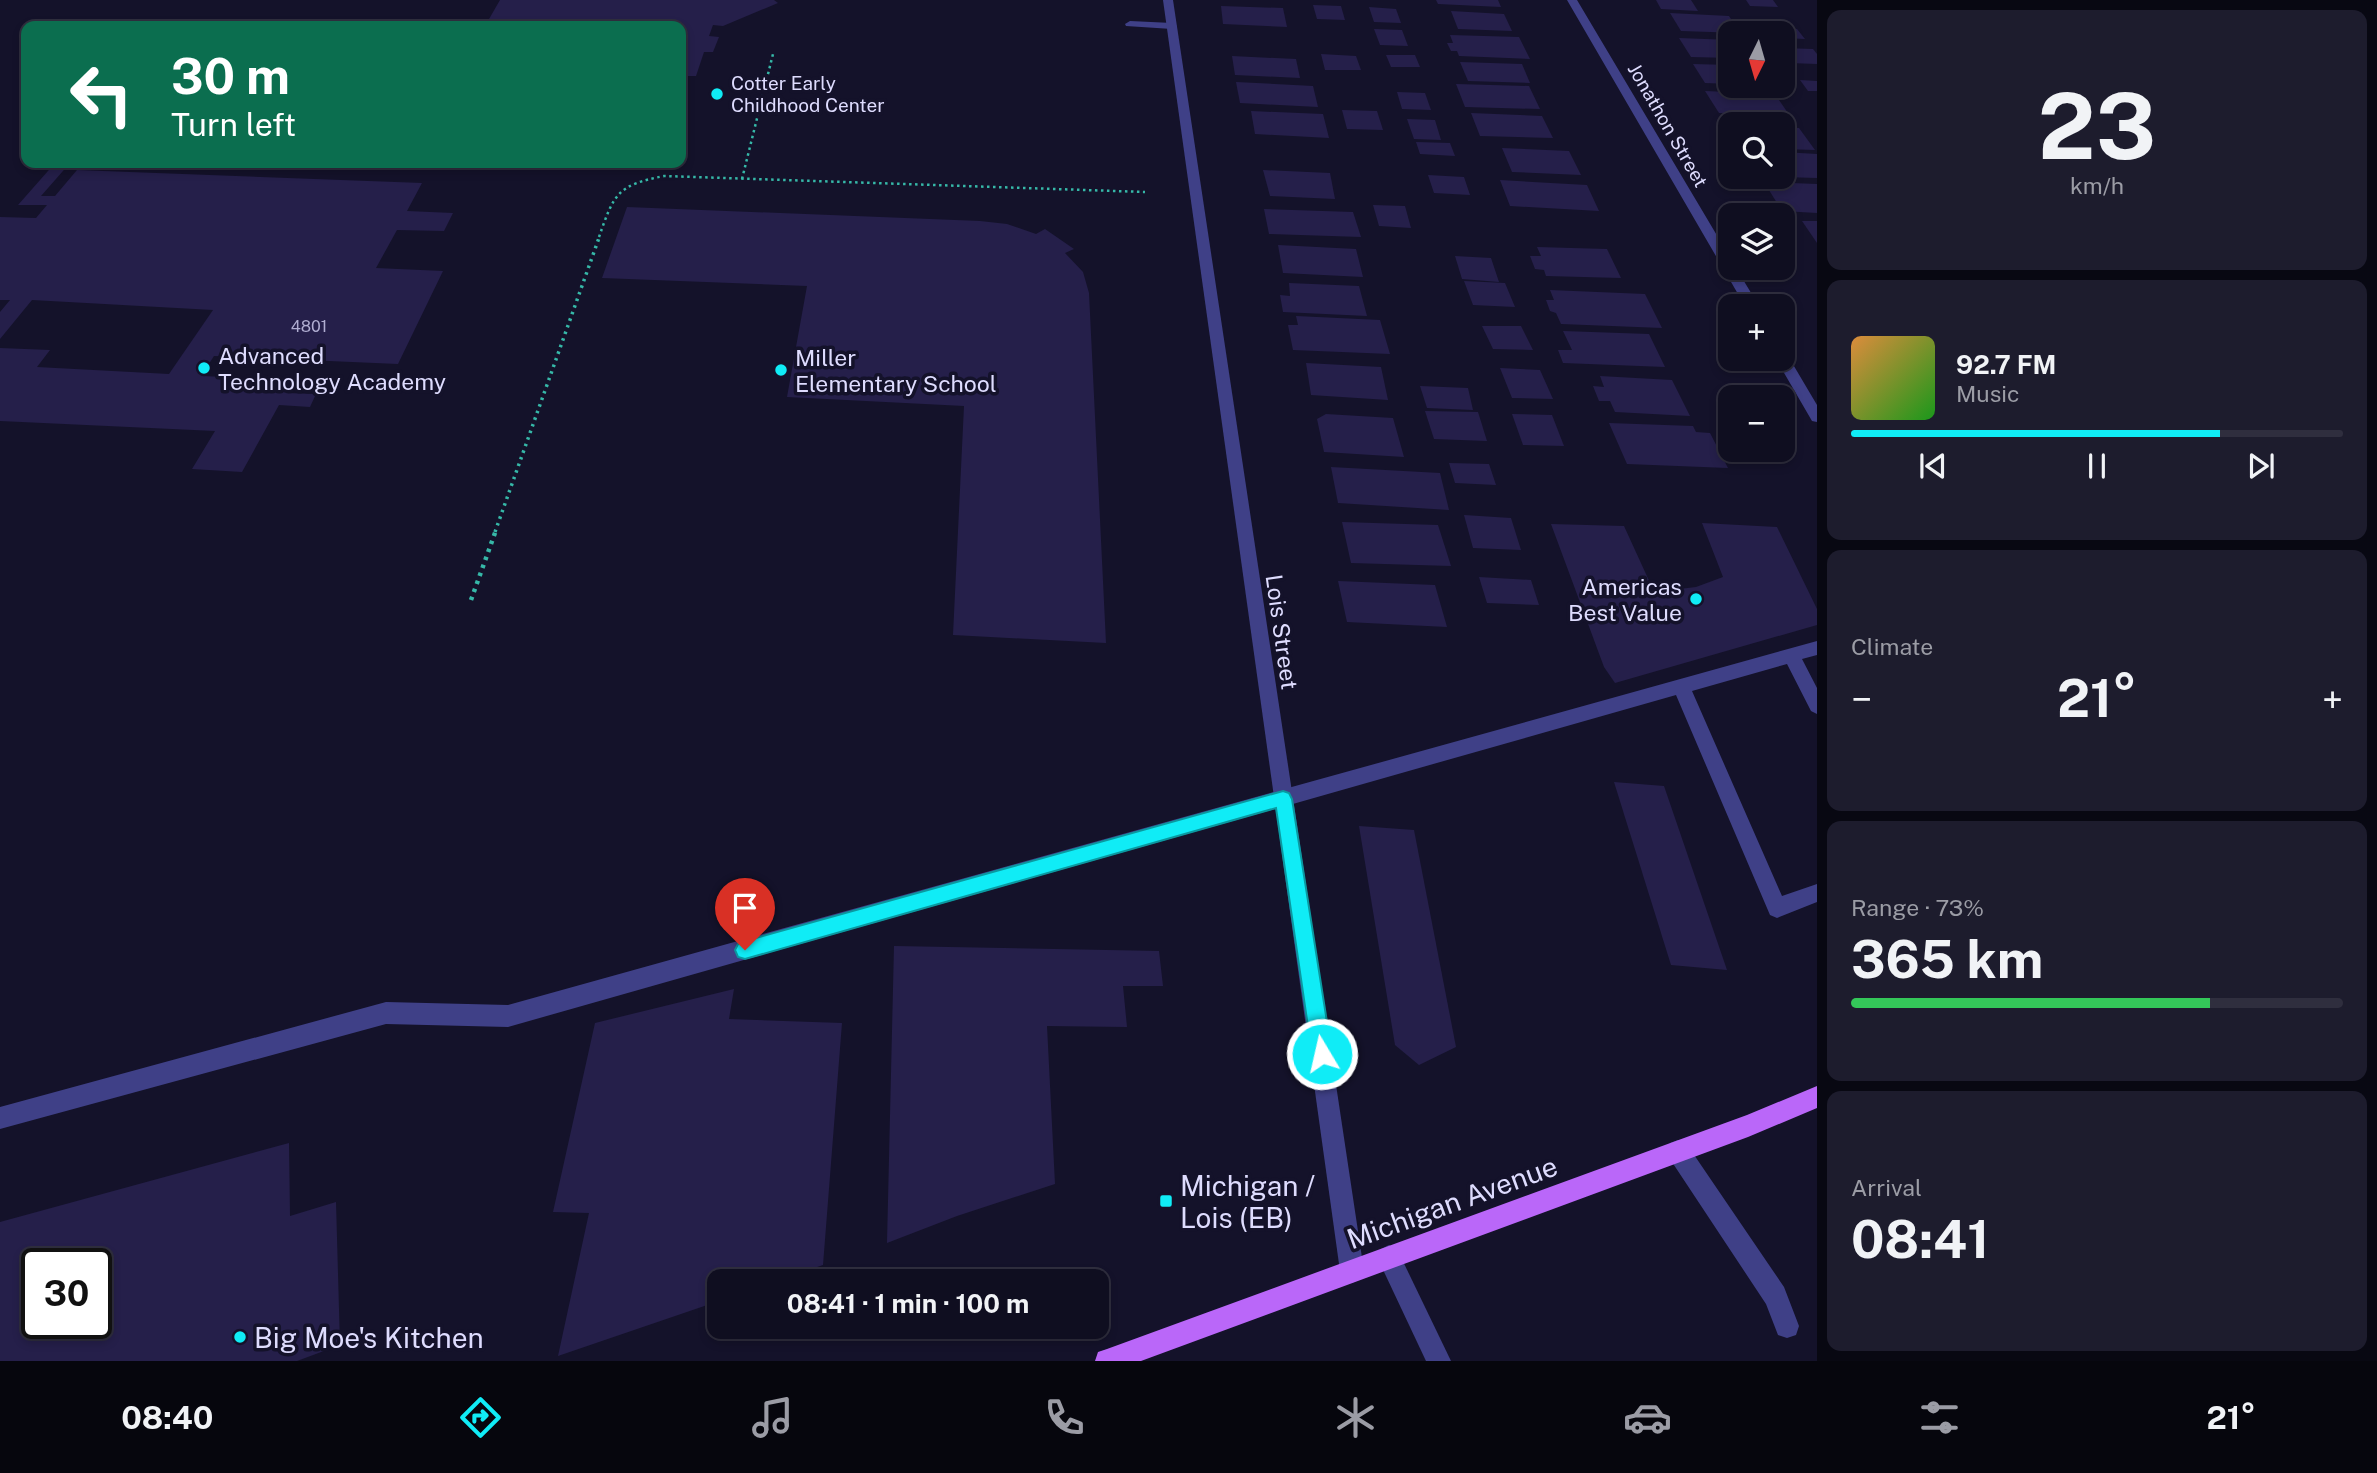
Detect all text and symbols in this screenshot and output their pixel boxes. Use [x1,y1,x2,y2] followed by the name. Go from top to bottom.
[1718,21,1796,98] north arrow
[1718,21,1795,462] map controls
[171,47,290,105] text: 30 m
[56,49,147,140] icon: left
[1624,59,1712,191] street label: Jonathon Street
[731,72,885,116] place label: Cotter Early Childhood Center
[2038,73,2156,179] text: 23
[709,86,725,102] marker: Cotter Early Childhood Center
[171,106,296,143] text: Turn left
[1718,112,1795,189] button: search
[2070,172,2124,199] text: km/h
[1718,203,1795,280] button: layers
[1718,294,1795,371] button: +
[291,317,327,336] house number: 4801
[218,342,446,395] place label: Advanced Technology Academy
[795,344,997,397] place label: Miller Elementary School
[1956,349,2056,380] text: 92.7 FM
[196,360,212,376] marker: Advanced Technology Academy
[773,362,789,378] marker: Miller Elementary School
[1956,380,2020,407] text: Music
[1718,385,1795,462] button: −
[1914,447,1952,485] icon: previous
[2078,447,2116,485] icon: pause
[2242,447,2280,485] icon: next
[1261,573,1303,691] street label: Lois Street
[1568,573,1682,626] place label: Americas Best Value
[1688,591,1704,607] marker: Americas Best Value
[1851,633,1933,660] text: Climate
[2057,668,2137,729] text: 21°
[1851,677,1872,722] text: −
[2322,677,2343,722] text: +
[715,878,775,950] pin
[726,889,764,927] icon: arrive
[1851,894,1984,921] text: Range · 73%
[1851,929,2043,990] text: 365 km
[1285,1017,1359,1091] position arrow
[1342,1149,1562,1255] street label: Michigan Avenue
[1180,1169,1315,1234] place label: Michigan / Lois (EB)
[1851,1174,1922,1201] text: Arrival
[1158,1193,1174,1209] marker: Michigan / Lois (EB)
[1851,1209,1989,1270] text: 08:41
[21,1248,112,1339] speed limit sign: 30
[787,1288,1029,1319] text: 08:41 · 1 min · 100 m
[254,1321,484,1354] place label: Big Moe's Kitchen
[232,1329,248,1345] marker: Big Moe's Kitchen
[456,1393,505,1442] icon: directions
[748,1393,797,1442] icon: music
[1040,1393,1089,1442] icon: phone
[1331,1393,1380,1442] icon: climate
[1623,1393,1672,1442] icon: car
[1915,1393,1964,1442] icon: filters
[121,1399,213,1436] text: 08:40
[2206,1399,2256,1436] text: 21°

